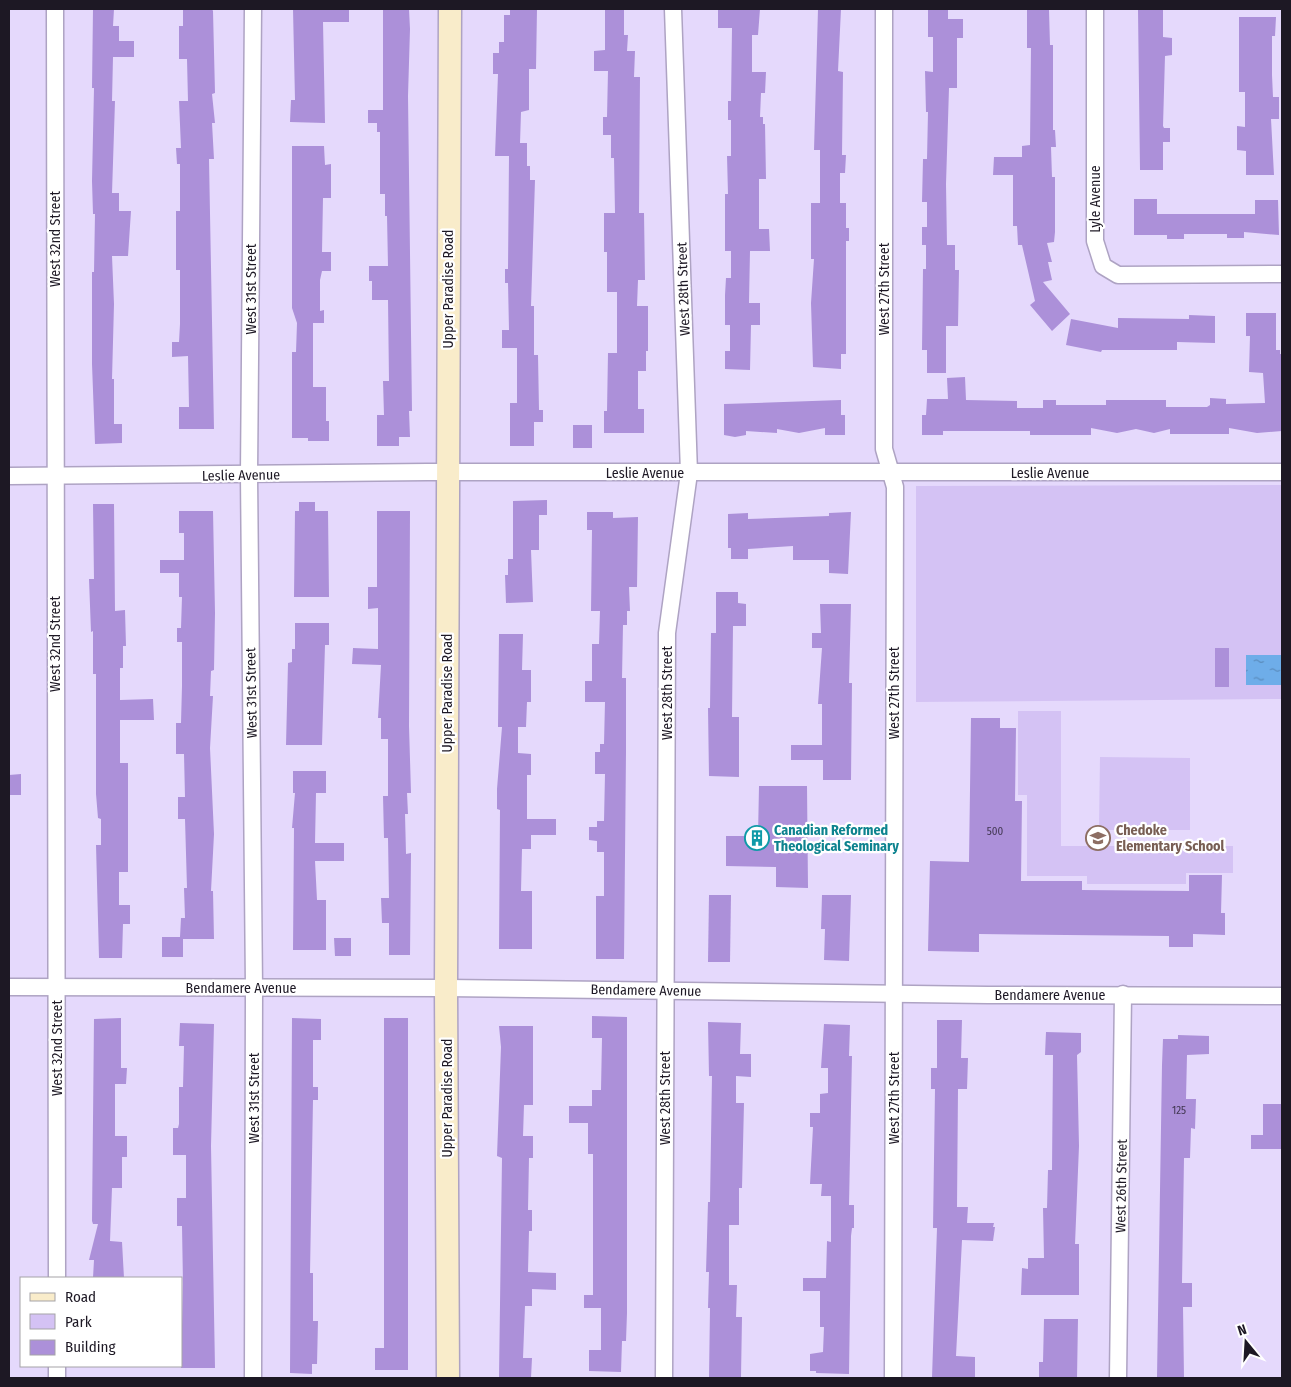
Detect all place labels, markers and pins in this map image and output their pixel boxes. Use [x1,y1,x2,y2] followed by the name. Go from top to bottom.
[774,822,899,855] place label: Canadian Reformed Theological Seminary
[1116,822,1225,855] place label: Chedoke Elementary School
[744,825,770,851] building icon: Canadian Reformed Theological Seminary
[1085,825,1111,851] school or university icon: Chedoke Elementary School

